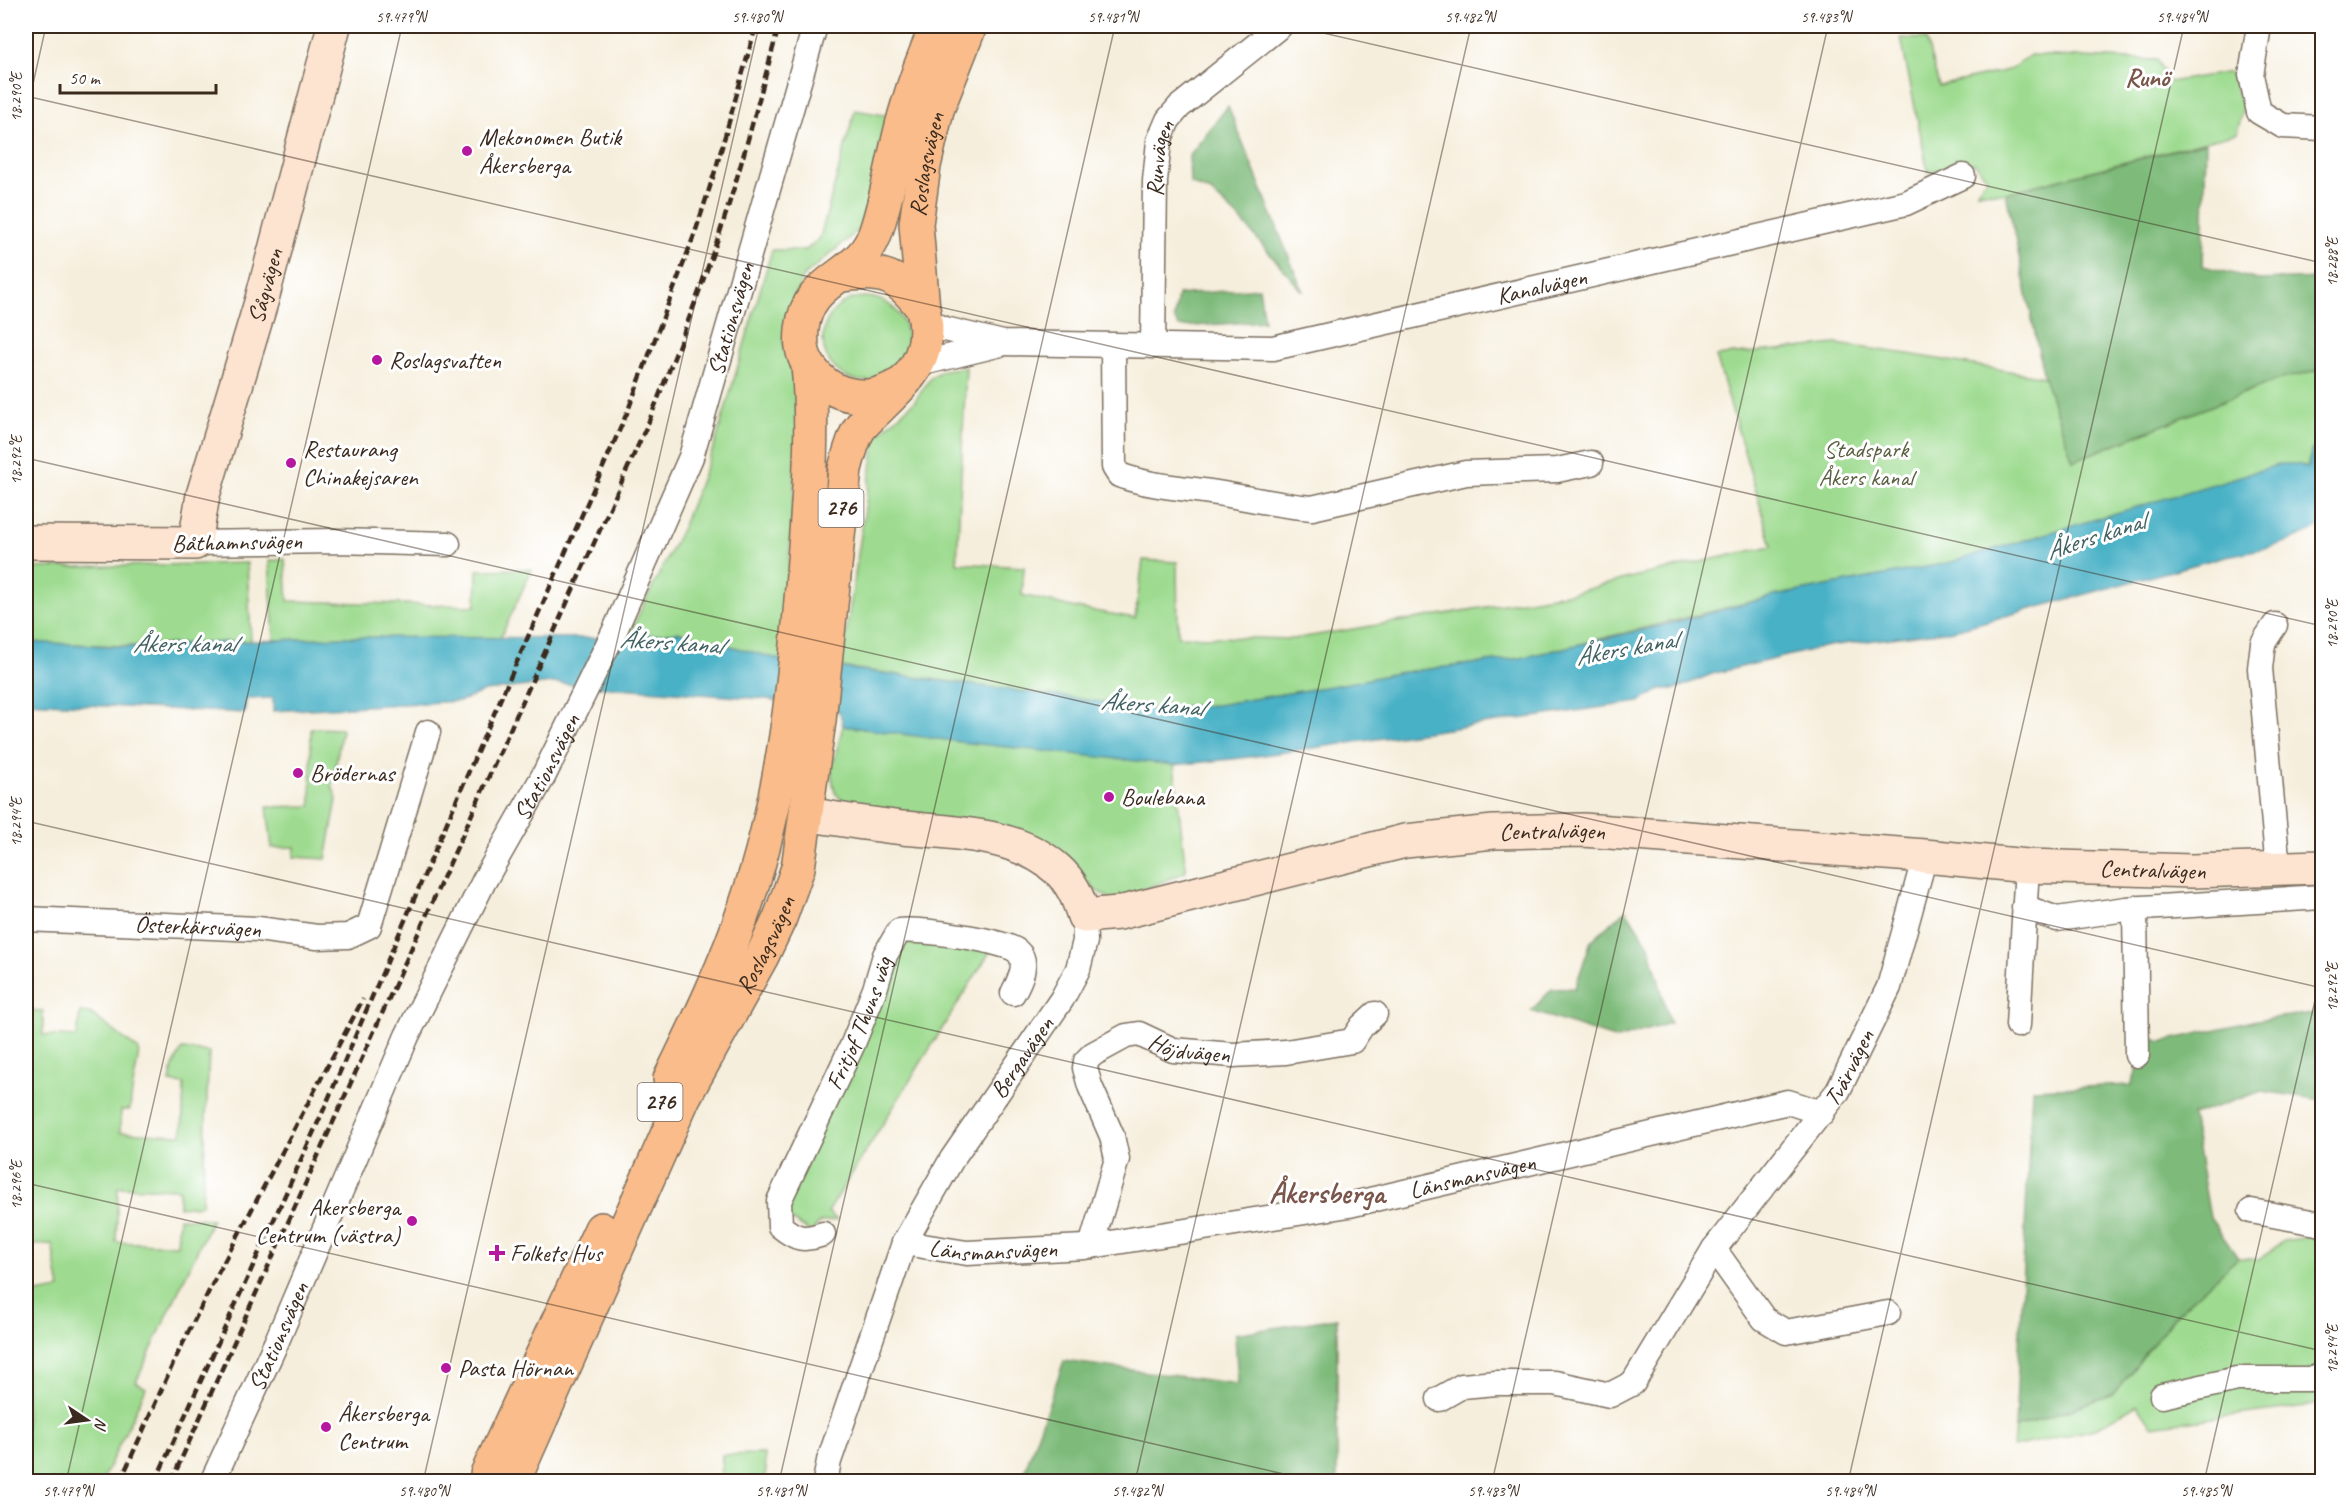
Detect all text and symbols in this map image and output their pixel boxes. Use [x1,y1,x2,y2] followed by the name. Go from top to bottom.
[376,8,429,27] text: 59.479°N
[732,8,785,27] text: 59.480°N
[1088,8,1141,27] text: 59.481°N
[1445,8,1498,27] text: 59.482°N
[1801,8,1854,27] text: 59.483°N
[2157,8,2210,27] text: 59.484°N
[60,57,216,95] scale bar
[2125,61,2173,94] district label: Runö
[69,67,102,89] text: 50 m
[7,70,26,121] text: 18.290°E
[902,109,951,218] street label: Roslagsvägen
[1140,115,1181,197] street label: Runvägen
[479,122,623,180] place label: Mekonomen Butik Åkersberga
[460,144,474,158] marker: Mekonomen Butik Åkersberga
[2323,235,2342,286] text: 18.288°E
[241,245,290,327] street label: Sågvägen
[700,259,761,379] street label: Stationsvägen
[1494,262,1590,311] street label: Kanalvägen
[389,345,501,375] place label: Roslagsvatten
[370,353,384,367] marker: Roslagsvatten
[7,433,26,484] text: 18.292°E
[303,434,419,492] place label: Restaurang Chinakejsaren
[1819,434,1917,492] park label: Stadspark Åkers kanal
[284,456,298,470] marker: Restaurang Chinakejsaren
[818,489,864,527] road number: 276
[2041,502,2157,568] water label: Åkers kanal
[172,526,303,558] street label: Båthamnsvägen
[2323,597,2342,648] text: 18.290°E
[1573,621,1688,673] water label: Åkers kanal
[619,622,732,663] water label: Åkers kanal
[133,627,244,660] water label: Åkers kanal
[1100,684,1213,725] water label: Åkers kanal
[506,709,587,826] street label: Stationsvägen
[310,758,397,788] place label: Brödernas
[291,766,305,780] marker: Brödernas
[1121,782,1205,812] place label: Boulebana
[1102,790,1116,804] marker: Boulebana
[7,795,26,846] text: 18.294°E
[1499,815,1606,847] street label: Centralvägen
[2099,853,2206,886] street label: Centralvägen
[729,892,802,999] street label: Roslagsvägen
[134,909,262,944] street label: Österkärsvägen
[819,952,899,1094] street label: Fritjof Thuns väg
[2323,960,2342,1011] text: 18.292°E
[983,1011,1061,1104] street label: Bergavägen
[1817,1024,1881,1112] street label: Tvärvägen
[1144,1026,1231,1070] street label: Höjdvägen
[638,1083,682,1121] road number: 276
[1407,1147,1538,1205] street label: Länsmansvägen
[7,1158,26,1209] text: 18.296°E
[1269,1174,1387,1212] district label: Åkersberga
[256,1192,402,1250] place label: Akersberga Centrum (västra)
[405,1214,419,1228] marker: Akersberga Centrum (västra)
[927,1232,1058,1268] street label: Länsmansvägen
[510,1238,604,1268] place label: Folkets Hus
[488,1244,506,1262] marker: Folkets Hus
[241,1277,315,1396] street label: Stationsvägen
[2323,1322,2342,1373] text: 18.294°E
[458,1353,574,1383] place label: Pasta Hörnan
[439,1361,453,1375] marker: Pasta Hörnan
[57,1390,117,1450] north arrow
[338,1398,431,1456] place label: Åkersberga Centrum
[89,1416,111,1433] text: N
[319,1420,333,1434] marker: Åkersberga Centrum
[43,1482,96,1501] text: 59.479°N
[399,1482,452,1501] text: 59.480°N
[756,1482,809,1501] text: 59.481°N
[1112,1482,1165,1501] text: 59.482°N
[1468,1482,1521,1501] text: 59.483°N
[1825,1482,1878,1501] text: 59.484°N
[2181,1482,2234,1501] text: 59.485°N

